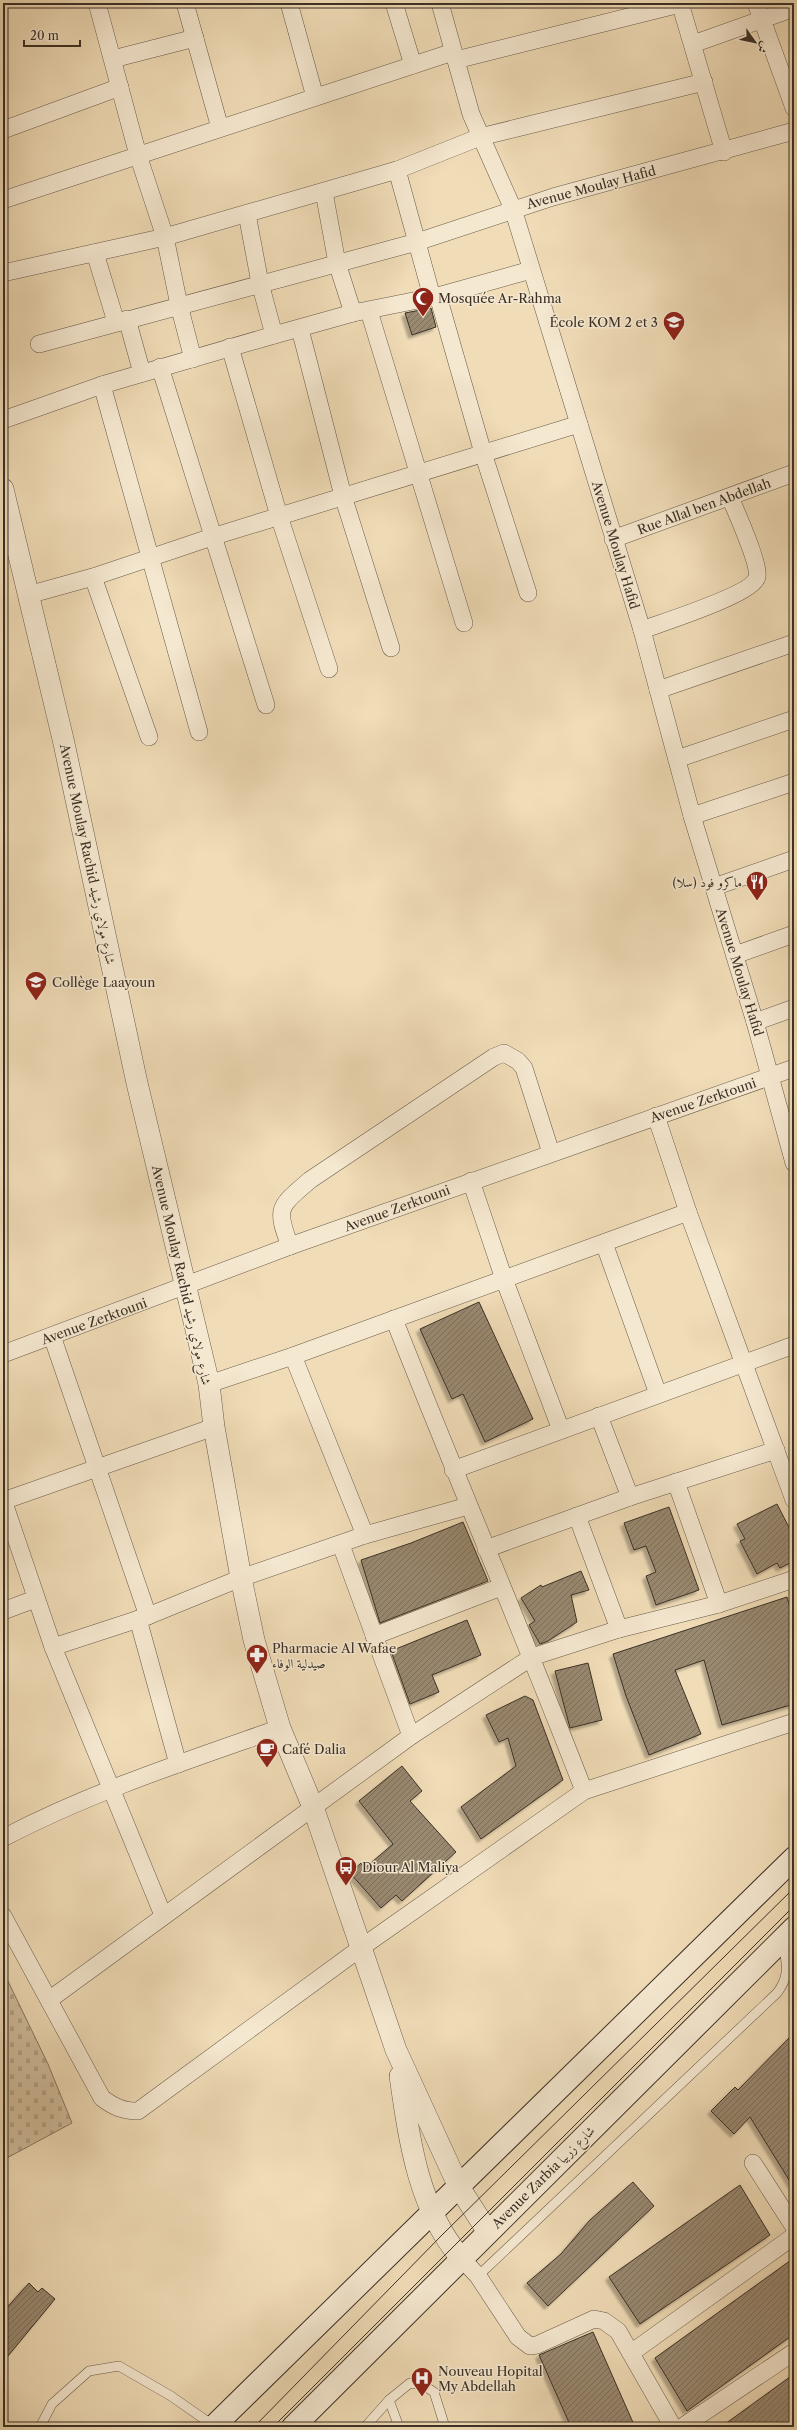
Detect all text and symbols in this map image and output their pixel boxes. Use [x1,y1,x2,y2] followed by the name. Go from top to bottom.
[24,22,80,48] scale bar
[735,22,775,62] north arrow
[30,28,59,43] text: 20 m
[754,39,772,56] text: ش
[524,162,657,212] street label: Avenue Moulay Hafid
[410,285,436,318] mosque icon: Mosquée Ar-Rahma
[438,290,562,306] place label: Mosquée Ar-Rahma
[661,309,687,342] school or university icon: École KOM 2 et 3
[550,314,658,330] place label: École KOM 2 et 3
[635,474,773,538] street label: Rue Allal ben Abdellah
[589,478,643,611] street label: Avenue Moulay Hafid
[53,741,119,967] street label: Avenue Moulay Rachid شارع مولاي رشيد
[744,869,770,902] restaurant icon: ماكرو فود (سلا)
[672,874,742,891] place label: ماكرو فود (سلا)
[713,905,767,1038] street label: Avenue Moulay Hafid
[23,969,49,1002] school or university icon: Collège Laayoun
[52,974,155,990] place label: Collège Laayoun
[647,1074,758,1126] street label: Avenue Zerktouni
[145,1163,215,1387] street label: Avenue Moulay Rachid شارع مولاي رشيد
[341,1181,452,1235] street label: Avenue Zerktouni
[38,1294,149,1348] street label: Avenue Zerktouni
[272,1640,396,1672] place label: Pharmacie Al Wafae صيدلية الوفاء
[244,1642,270,1675] pharmacy icon: Pharmacie Al Wafae صيدلية الوفاء
[254,1736,280,1769] cafe icon: Café Dalia
[282,1741,346,1757] place label: Café Dalia
[333,1854,359,1887] bus stop icon: Diour Al Maliya
[362,1859,459,1875] place label: Diour Al Maliya
[488,2122,600,2235] street label: Avenue Zarbia شارع زربيا
[438,2363,543,2394] place label: Nouveau Hopital My Abdellah
[409,2365,435,2398] hospital icon: Nouveau Hopital My Abdellah

